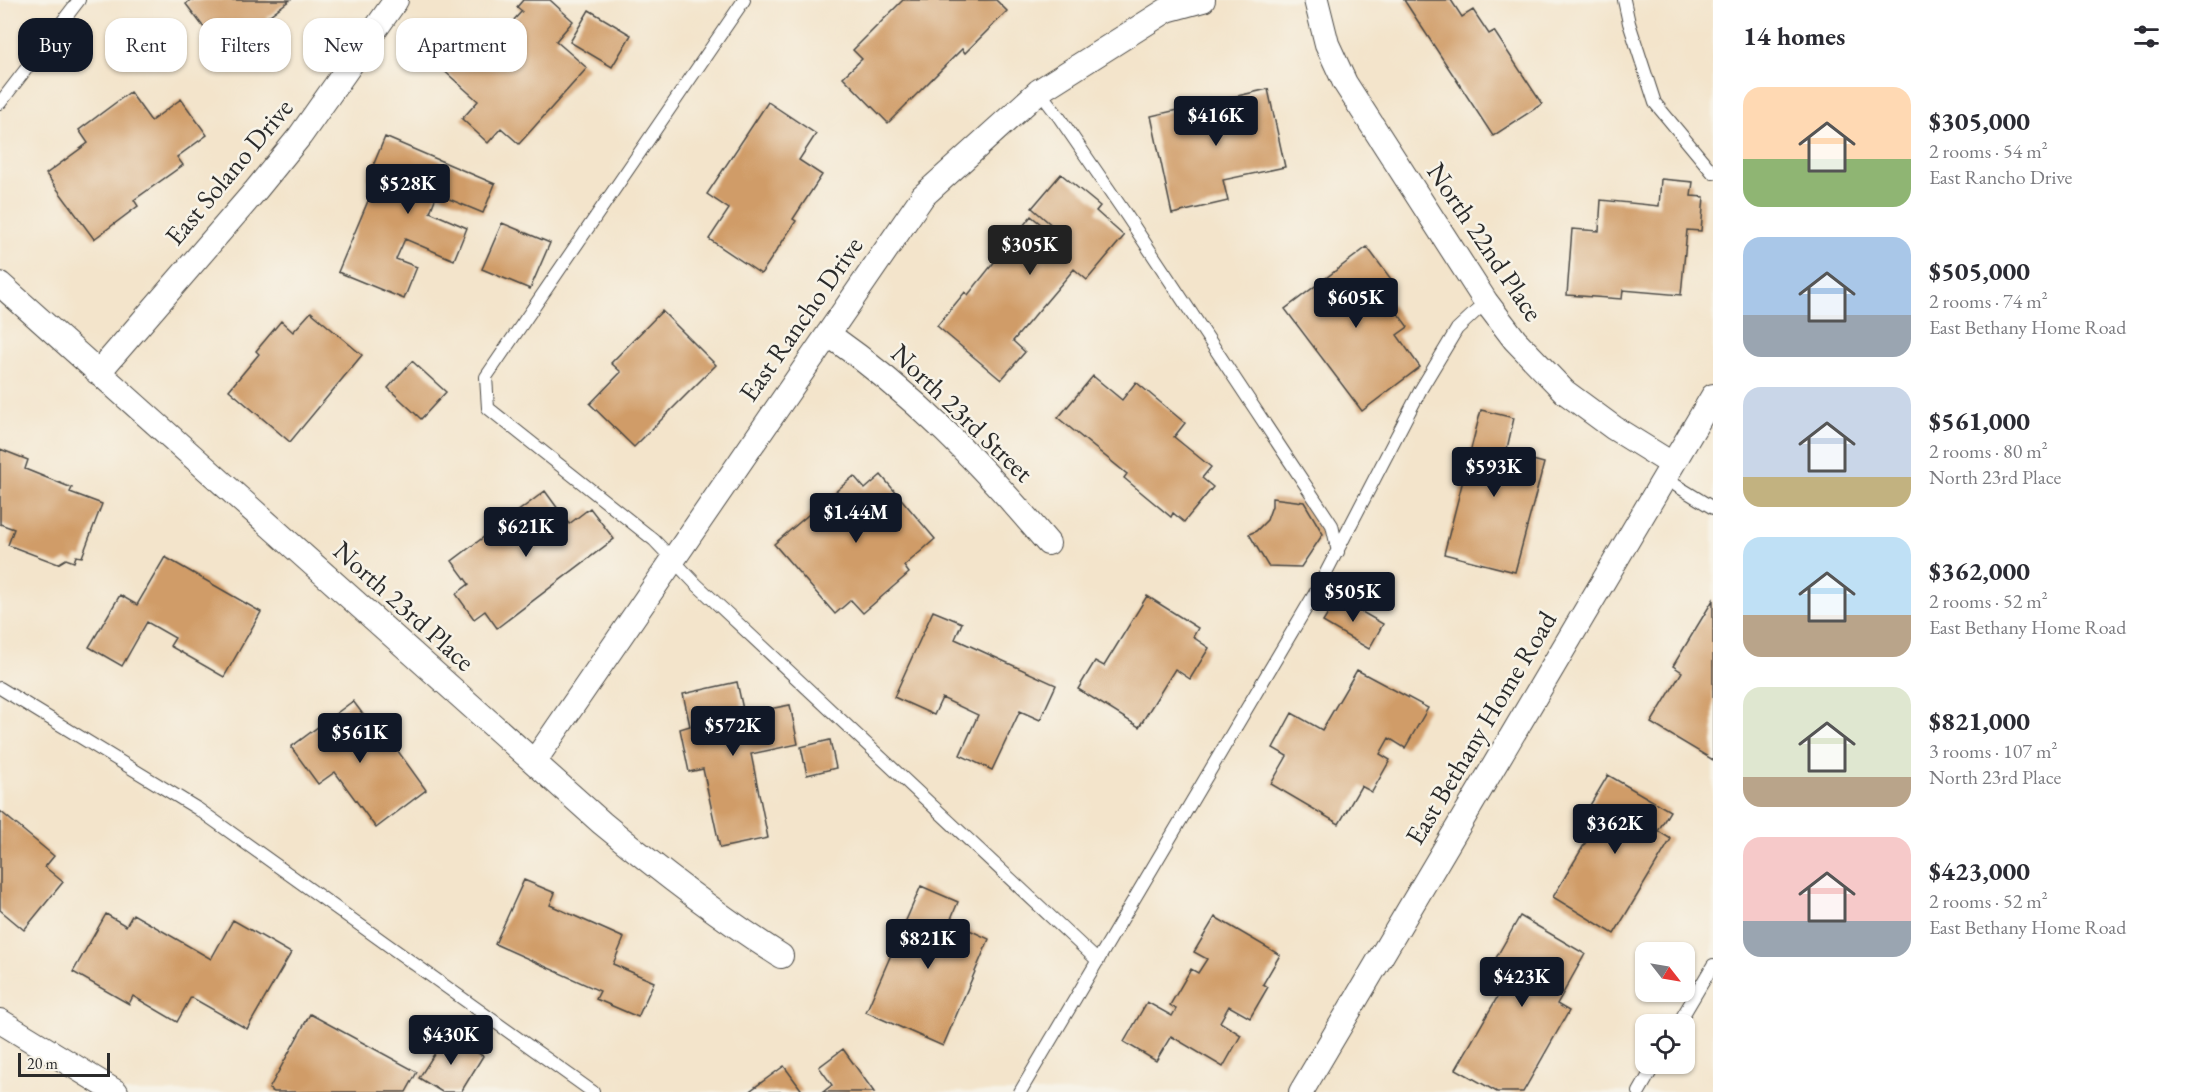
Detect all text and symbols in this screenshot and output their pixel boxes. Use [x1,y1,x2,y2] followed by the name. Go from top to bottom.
[18,18,93,72] chip: Buy
[105,18,187,72] chip: Rent
[199,18,291,72] chip: Filters
[303,18,384,72] chip: New
[396,18,527,72] chip: Apartment
[1743,19,1845,53] text: 14 homes
[2130,20,2163,53] icon: filters
[157,91,300,252] street label: East Solano Drive
[1174,96,1258,147] pin: $416K
[1188,102,1244,128] text: $416K
[1929,104,2030,138] text: $305,000
[1791,111,1863,183] icon: home
[1929,138,2048,164] text: 2 rooms · 54 m²
[1419,156,1551,328] street label: North 22nd Place
[366,164,450,215] pin: $528K
[1929,164,2072,190] text: East Rancho Drive
[380,170,436,196] text: $528K
[988,225,1072,276] pin: $305K
[731,229,870,408] street label: East Rancho Drive
[1002,231,1058,257] text: $305K
[1929,254,2030,288] text: $505,000
[1791,261,1863,333] icon: home
[1314,278,1398,329] pin: $605K
[1328,284,1384,310] text: $605K
[1929,288,2048,314] text: 2 rooms · 74 m²
[1929,314,2126,340] text: East Bethany Home Road
[884,336,1041,490] street label: North 23rd Street
[1929,404,2030,438] text: $561,000
[1791,411,1863,483] icon: home
[1929,438,2048,464] text: 2 rooms · 80 m²
[1452,447,1536,498] pin: $593K
[1466,453,1522,479] text: $593K
[1929,464,2061,490] text: North 23rd Place
[807,493,905,544] pin: $1.44M
[824,499,888,525] text: $1.44M
[484,507,568,558] pin: $621K
[498,513,554,539] text: $621K
[326,533,482,678] street label: North 23rd Place
[1929,554,2030,588] text: $362,000
[1791,561,1863,633] icon: home
[1311,572,1395,623] pin: $505K
[1325,578,1381,604] text: $505K
[1929,588,2048,614] text: 2 rooms · 52 m²
[1397,604,1564,851] street label: East Bethany Home Road
[1929,614,2126,640] text: East Bethany Home Road
[1929,704,2030,738] text: $821,000
[691,706,775,757] pin: $572K
[1791,711,1863,783] icon: home
[705,712,761,738] text: $572K
[318,713,402,764] pin: $561K
[332,719,388,745] text: $561K
[1929,738,2057,764] text: 3 rooms · 107 m²
[1929,764,2061,790] text: North 23rd Place
[1573,804,1657,855] pin: $362K
[1587,810,1643,836] text: $362K
[1929,854,2030,888] text: $423,000
[1791,861,1863,933] icon: home
[1929,888,2048,914] text: 2 rooms · 52 m²
[1929,914,2126,940] text: East Bethany Home Road
[886,919,970,970] pin: $821K
[900,925,956,951] text: $821K
[1635,942,1695,1002] north arrow
[1635,942,1695,1074] map controls
[1480,957,1564,1008] pin: $423K
[1494,963,1550,989] text: $423K
[1635,1014,1695,1074] button: locate
[409,1015,493,1066] pin: $430K
[423,1021,479,1047] text: $430K
[18,1050,110,1078] scale bar
[27,1053,58,1074] text: 20 m

